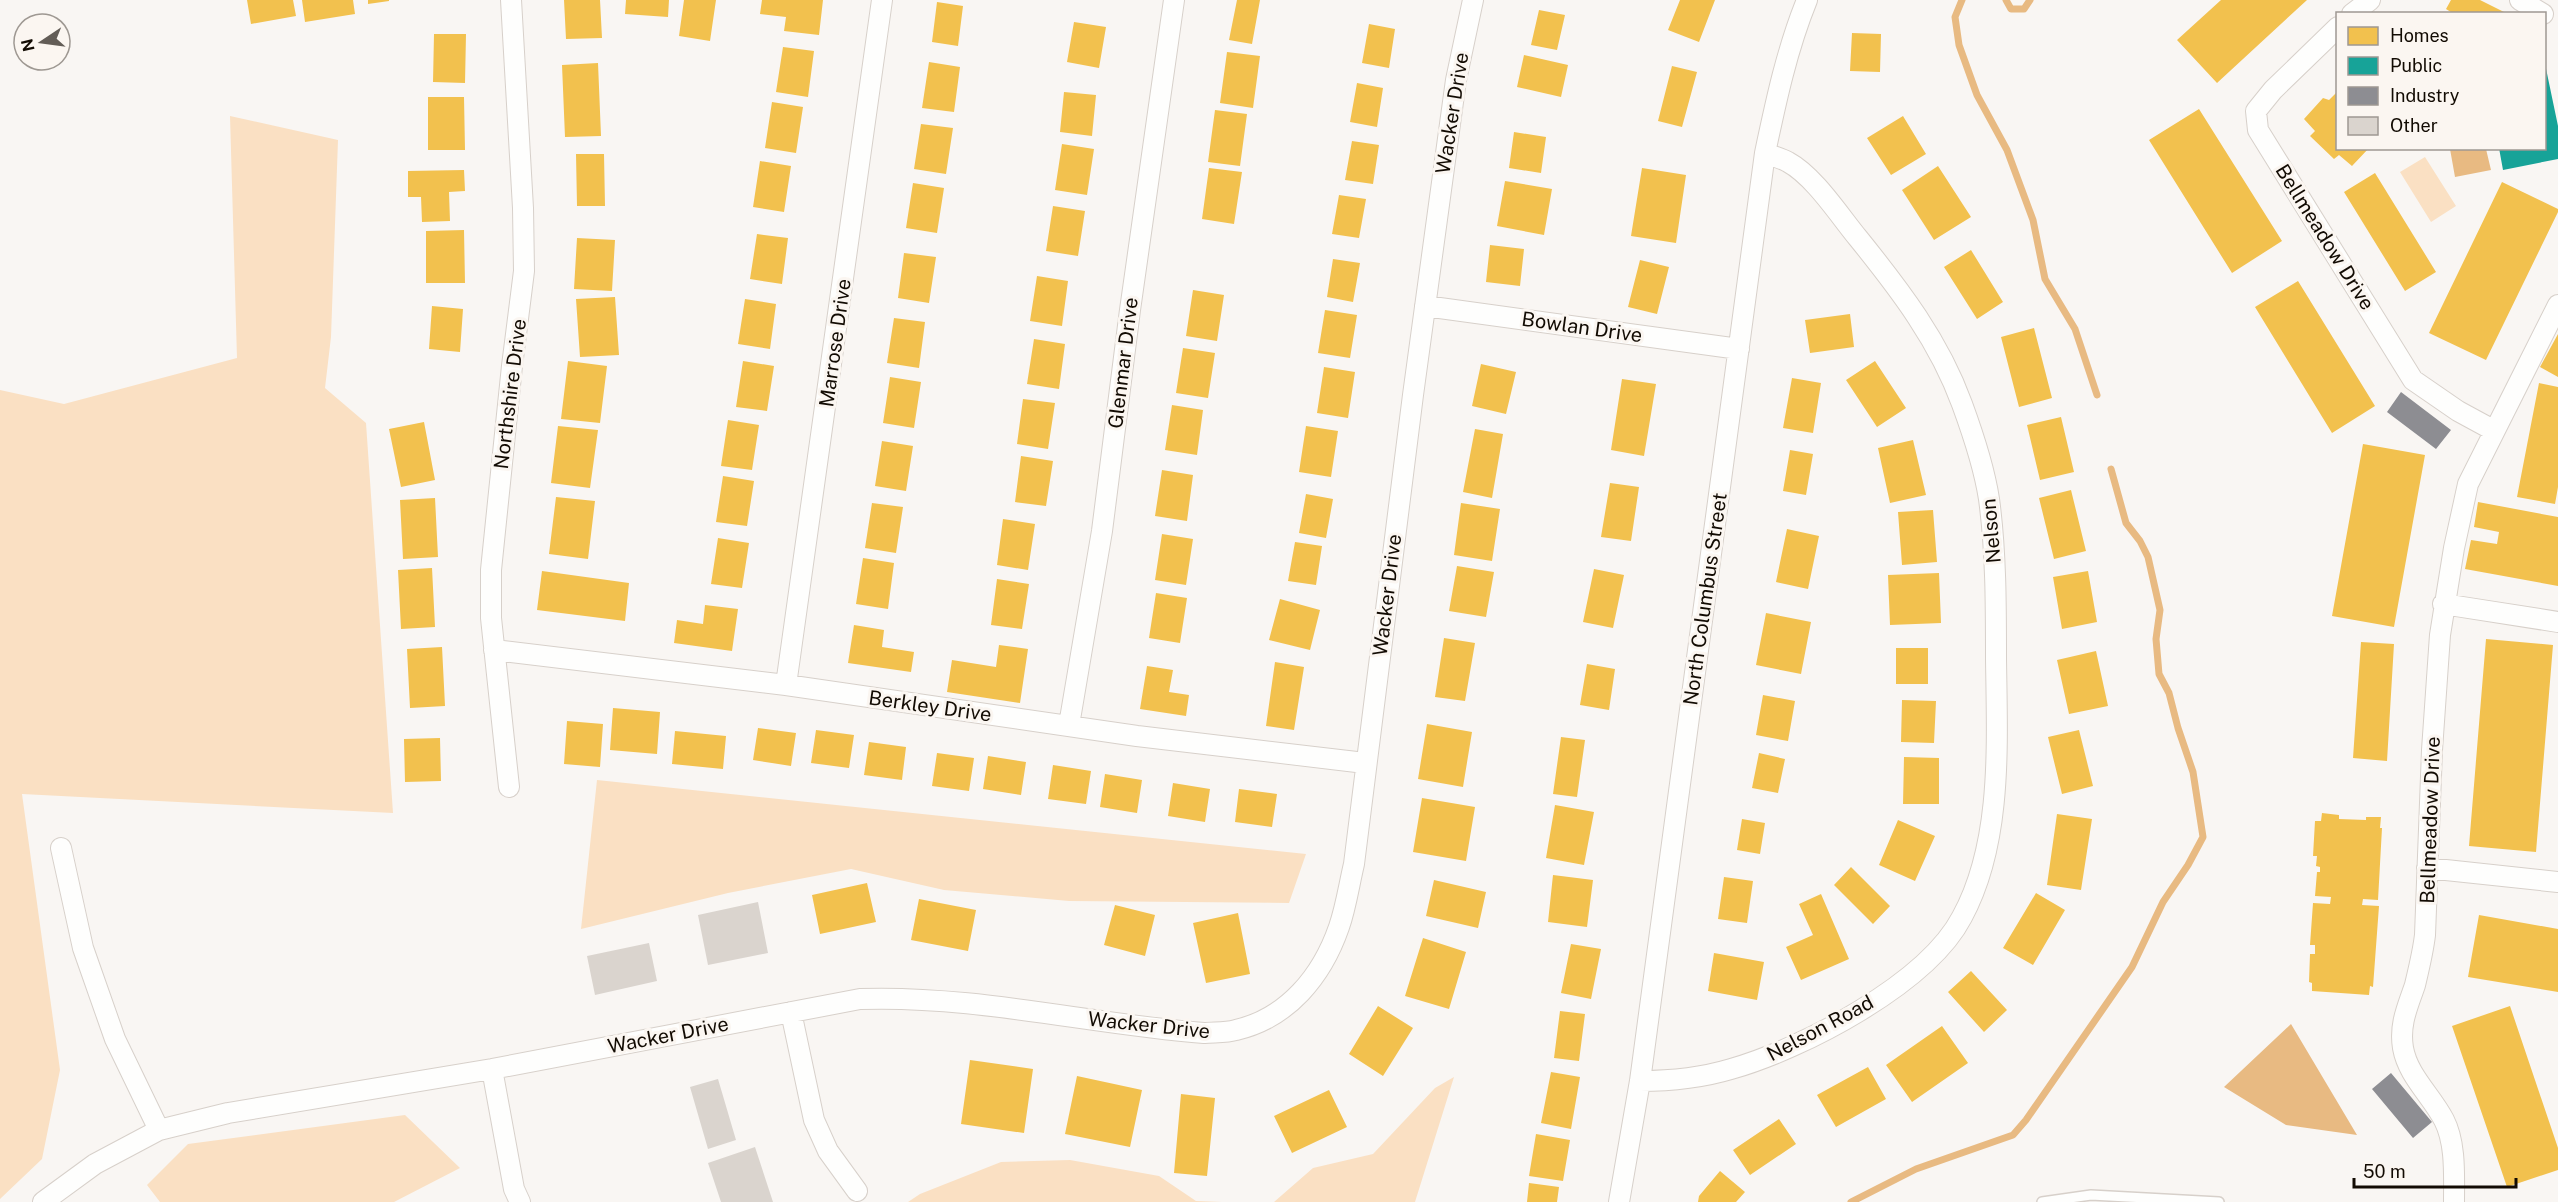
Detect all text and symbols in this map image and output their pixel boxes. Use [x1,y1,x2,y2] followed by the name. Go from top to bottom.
[12,12,72,72] north arrow
[2336,12,2546,150] legend
[2390,25,2449,46] text: Homes
[17,37,39,53] text: N
[1431,51,1473,175] street label: Wacker Drive
[2390,55,2442,76] text: Public
[2390,85,2460,106] text: Industry
[2390,115,2438,136] text: Other
[2270,160,2380,314] street label: Bellmeadow Drive
[814,277,856,409] street label: Marrose Drive
[1103,296,1143,430] street label: Glenmar Drive
[1520,307,1644,347] street label: Bowlan Drive
[489,317,531,471] street label: Northshire Drive
[1678,491,1732,707] street label: North Columbus Street
[1976,498,2006,564] street label: Nelson
[1368,533,1406,657] street label: Wacker Drive
[867,685,993,727] street label: Berkley Drive
[2415,736,2445,904] street label: Bellmeadow Drive
[1763,990,1877,1066] street label: Nelson Road
[1087,1007,1211,1043] street label: Wacker Drive
[606,1012,730,1058] street label: Wacker Drive
[2354,1151,2516,1189] scale bar
[2363,1161,2406,1182] text: 50 m

